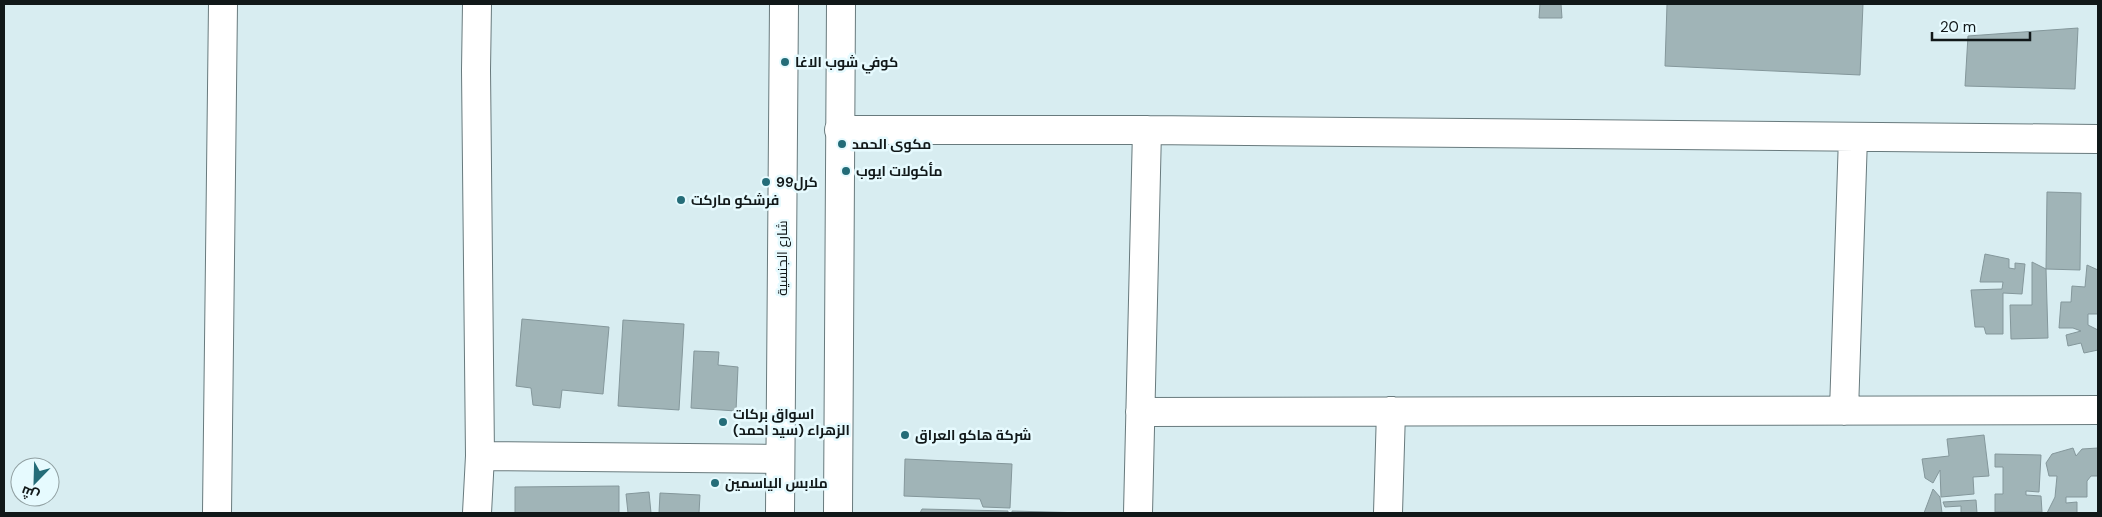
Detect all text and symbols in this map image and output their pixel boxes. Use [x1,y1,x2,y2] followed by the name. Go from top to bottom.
[1932,10,2030,42] scale bar
[1940,17,1976,37] text: 20 m
[795,53,898,74] place label: كوفي شوب الاغا
[779,56,791,68] marker: كوفي شوب الاغا
[852,135,931,153] place label: مكوى الحمد
[836,138,848,150] marker: مكوى الحمد
[856,162,942,180] place label: مأكولات ايوب
[840,165,852,177] marker: مأكولات ايوب
[776,173,818,191] place label: كرل99
[760,176,772,188] marker: كرل99
[691,191,779,209] place label: فرشكو ماركت
[675,194,687,206] marker: فرشكو ماركت
[773,220,791,296] street label: شارع الجنسية
[733,405,850,439] place label: اسواق بركات الزهراء (سيد احمد)
[717,416,729,428] marker: اسواق بركات الزهراء (سيد احمد)
[915,426,1031,444] place label: شركة هاكو العراق
[899,429,911,441] marker: شركة هاكو العراق
[10,457,60,507] north arrow
[725,474,828,492] place label: ملابس الياسمين
[709,477,721,489] marker: ملابس الياسمين
[18,482,42,506] text: ش

